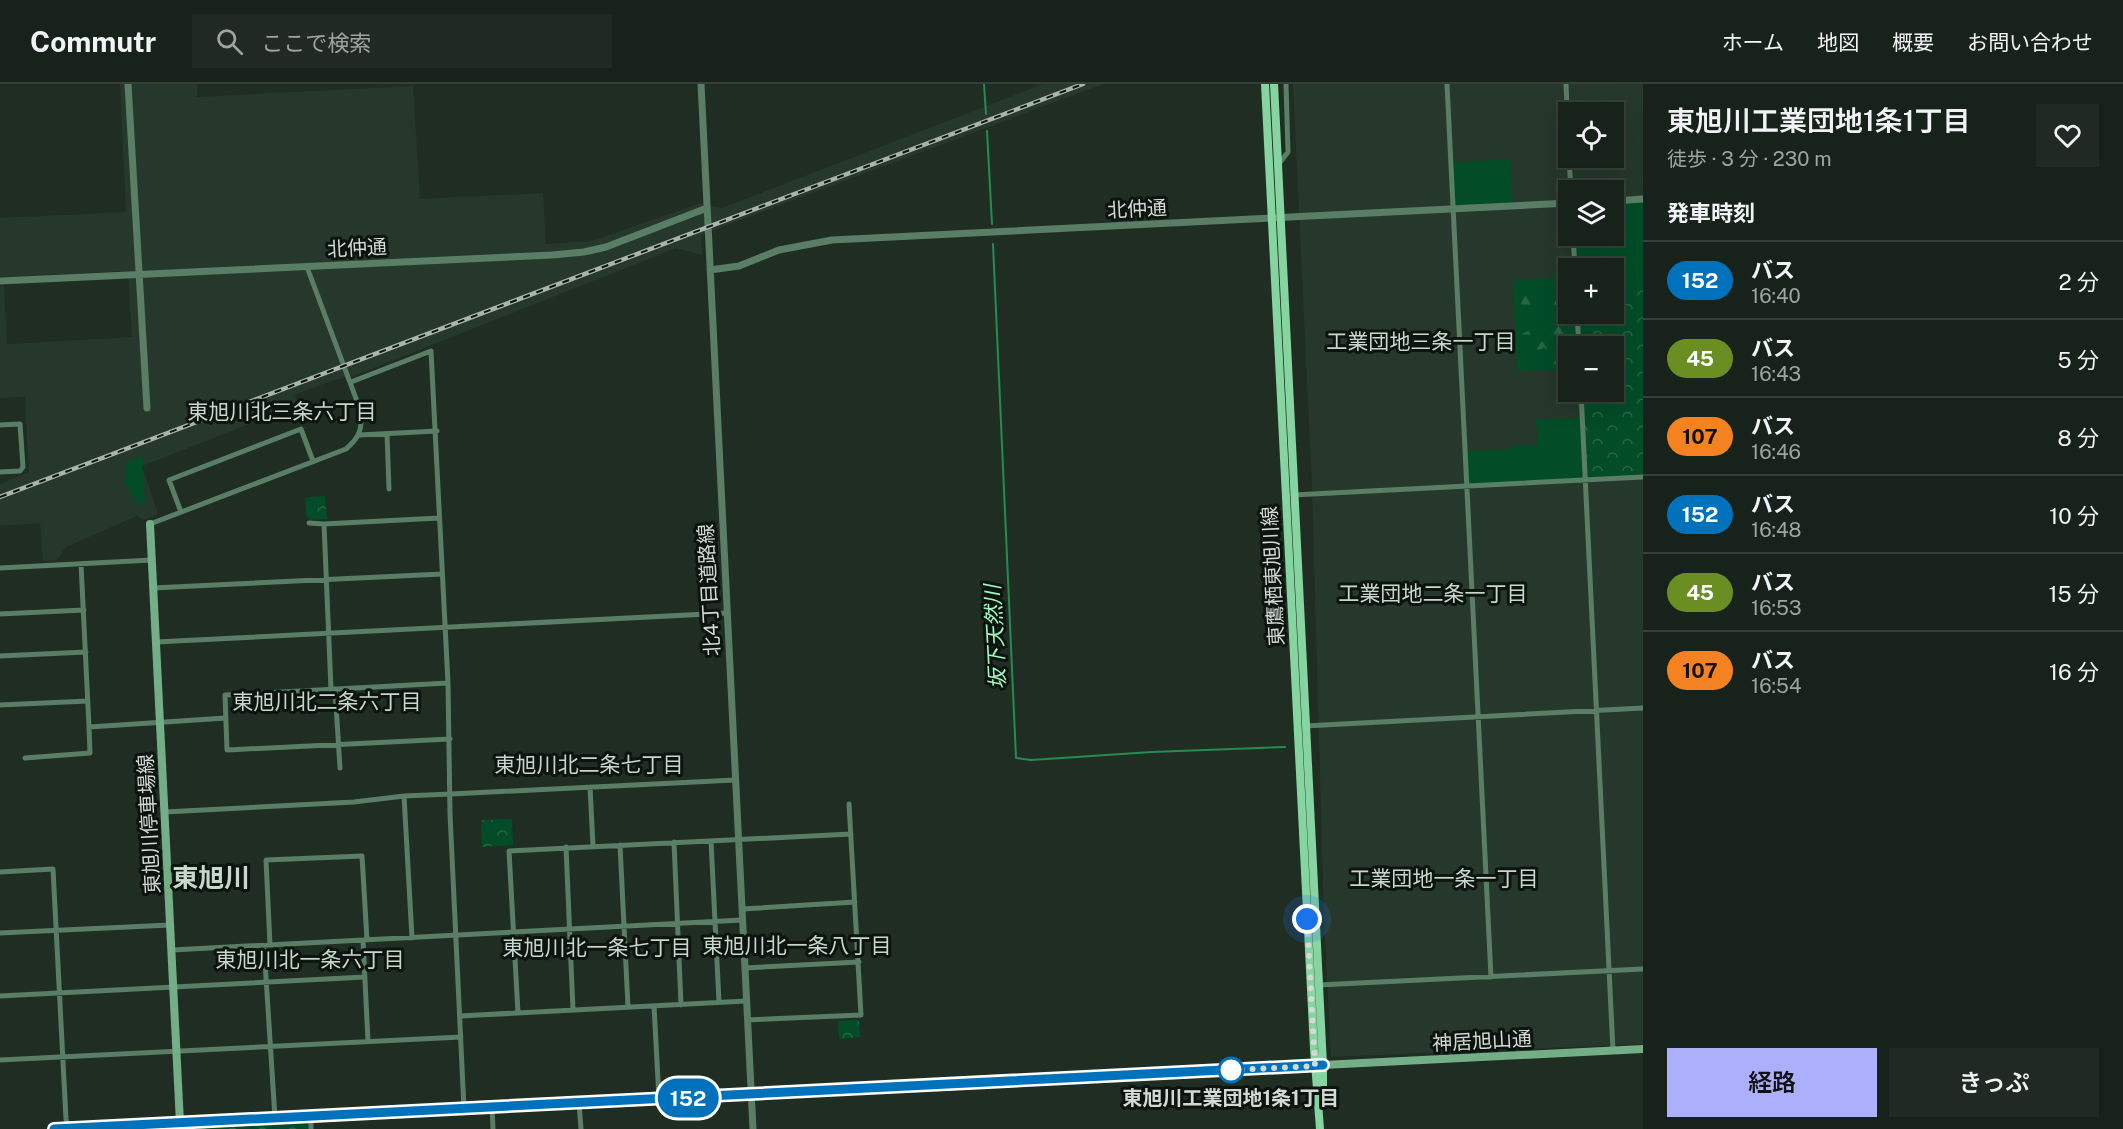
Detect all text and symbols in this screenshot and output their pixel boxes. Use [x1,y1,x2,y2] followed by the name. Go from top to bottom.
[192,14,612,68] search box
[30,25,156,58] text: Commutr
[213,25,246,58] icon: search
[261,30,371,56] text: ここで検索
[1722,30,1784,55] text: ホーム
[1817,30,1859,55] text: 地図
[1892,30,1934,55] text: 概要
[1967,30,2093,55] text: お問い合わせ
[1558,102,1624,402] map controls
[1558,102,1624,168] button: locate
[1667,104,1970,137] text: 東旭川工業団地1条1丁目
[2036,104,2099,167] button: heart
[1667,147,1832,171] text: 徒歩 · 3 分 · 230 m
[1558,180,1624,246] button: layers
[1106,195,1168,223] street label: 北仲通
[1667,200,1755,226] text: 発車時刻
[326,234,388,262] street label: 北仲通
[1751,257,1795,283] text: バス
[1558,258,1624,324] button: +
[1682,268,1718,293] text: 152
[2059,269,2099,295] text: 2 分
[1751,284,1801,308] text: 16:40
[1327,329,1516,354] district label: 工業団地三条一丁目
[1751,335,1795,361] text: バス
[1558,336,1624,402] button: −
[1686,346,1714,371] text: 45
[2058,347,2099,373] text: 5 分
[1751,362,1801,386] text: 16:43
[188,399,377,424] district label: 東旭川北三条六丁目
[1751,413,1795,439] text: バス
[1682,424,1718,449] text: 107
[2057,425,2099,451] text: 8 分
[1751,440,1801,464] text: 16:46
[1751,491,1795,517] text: バス
[1682,502,1718,527] text: 152
[2049,503,2099,529] text: 10 分
[1257,505,1289,647] street label: 東鷹栖東旭川線
[1751,518,1802,542] text: 16:48
[694,523,724,657] street label: 北4丁目道路線
[1751,569,1795,595] text: バス
[1686,580,1714,605] text: 45
[1339,581,1528,606] district label: 工業団地二条一丁目
[2049,581,2099,607] text: 15 分
[980,582,1010,690] water label: 坂下天然川
[1751,596,1802,620] text: 16:53
[1751,647,1795,673] text: バス
[1682,658,1718,683] text: 107
[2049,659,2099,685] text: 16 分
[1751,674,1801,698] text: 16:54
[233,689,422,714] district label: 東旭川北二条六丁目
[495,752,684,777] district label: 東旭川北二条七丁目
[133,753,165,895] street label: 東旭川停車場線
[172,862,250,893] district label: 東旭川
[1350,866,1539,891] district label: 工業団地一条一丁目
[1292,904,1322,934] your location
[703,933,892,958] district label: 東旭川北一条八丁目
[503,935,692,960] district label: 東旭川北一条七丁目
[216,947,405,972] district label: 東旭川北一条六丁目
[1431,1026,1533,1056] street label: 神居旭山通
[1667,1048,1877,1117] button: 経路
[1889,1048,2099,1117] button: きっぷ
[1218,1057,1244,1083] marker: 東旭川工業団地1条1丁目
[654,1078,722,1118] line badge: 152
[670,1086,706,1111] text: 152
[1122,1086,1340,1110] place label: 東旭川工業団地1条1丁目

